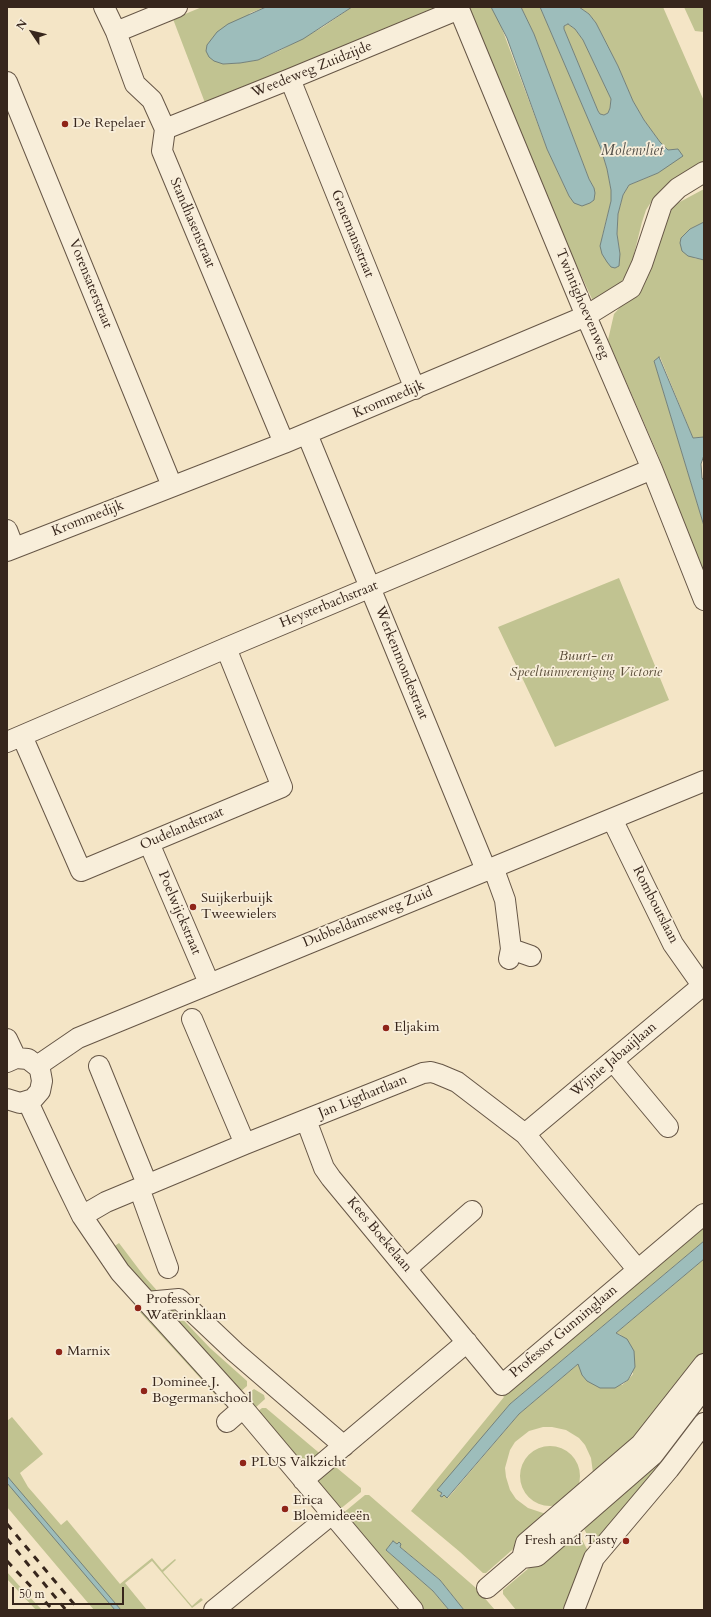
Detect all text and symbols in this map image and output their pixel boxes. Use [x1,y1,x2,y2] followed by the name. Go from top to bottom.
[12,12,52,52] north arrow
[13,17,31,33] text: N
[249,38,375,102] street label: Weedeweg Zuidzijde
[73,116,145,132] place label: De Repelaer
[60,119,70,129] marker: De Repelaer
[601,143,663,161] water label: Molenvliet
[165,175,219,271] street label: Standhasenstraat
[327,188,377,280] street label: Genemansstraat
[64,237,116,331] street label: Vorensaterstraat
[551,246,613,362] street label: Twintighoevenweg
[351,377,427,423] street label: Krommedijk
[50,498,126,540] street label: Krommedijk
[277,578,381,632] street label: Heysterbachstraat
[371,604,431,722] street label: Werkenmondestraat
[510,649,662,682] park label: Buurt- en Speeltuinvereniging Victorie
[138,804,226,854] street label: Oudelandstraat
[628,863,682,947] street label: Romboutslaan
[154,869,204,957] street label: Poelwijckstraat
[301,884,435,952] street label: Dubbeldamseweg Zuid
[201,891,276,924] place label: Suijkerbuijk Tweewielers
[188,902,198,912] marker: Suijkerbuijk Tweewielers
[568,1019,660,1101] street label: Wijnie Jabaaijlaan
[394,1020,439,1036] place label: Eljakim
[381,1023,391,1033] marker: Eljakim
[316,1072,410,1122] street label: Jan Ligthartlaan
[343,1194,415,1276] street label: Kees Boekelaan
[507,1282,621,1382] street label: Professor Gunninglaan
[146,1292,226,1324] place label: Professor Waterinklaan
[133,1303,143,1313] marker: Professor Waterinklaan
[67,1344,110,1360] place label: Marnix
[54,1347,64,1357] marker: Marnix
[152,1375,252,1408] place label: Dominee J. Bogermanschool
[139,1386,149,1396] marker: Dominee J. Bogermanschool
[251,1455,346,1471] place label: PLUS Valkzicht
[238,1458,248,1468] marker: PLUS Valkzicht
[293,1493,370,1526] place label: Erica Bloemideeën
[280,1504,290,1514] marker: Erica Bloemideeën
[524,1533,618,1549] place label: Fresh and Tasty
[621,1536,631,1546] marker: Fresh and Tasty
[14,1579,126,1605] scale bar
[19,1586,45,1602] text: 50 m

